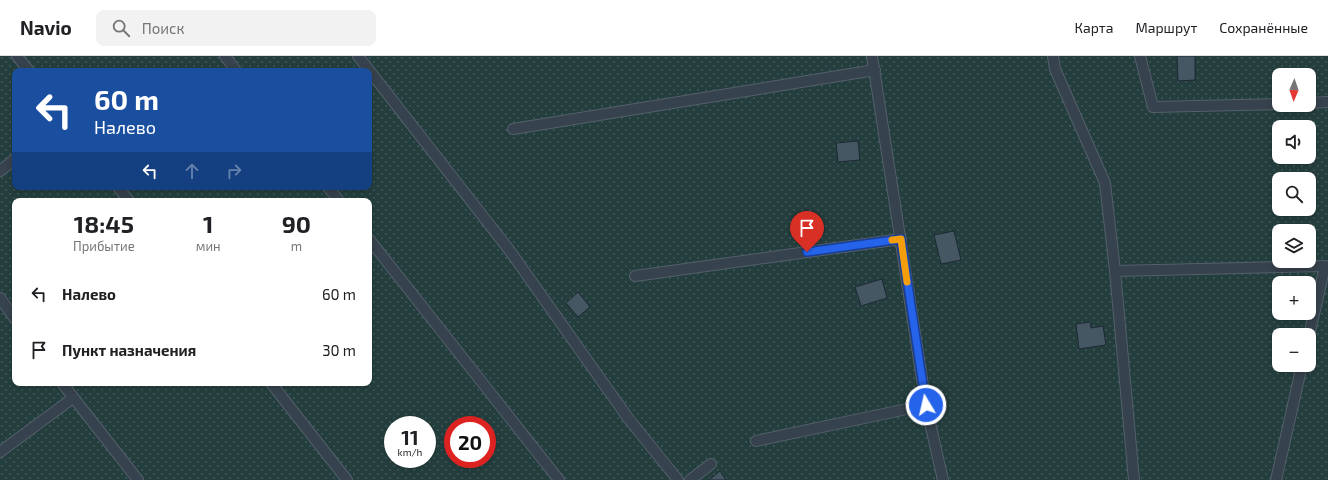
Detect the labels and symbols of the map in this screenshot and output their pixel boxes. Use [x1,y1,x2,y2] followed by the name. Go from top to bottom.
[1272,68,1316,112] north arrow
[790,211,824,252] pin
[905,384,947,426] position arrow
[444,416,496,468] speed limit sign: 20

